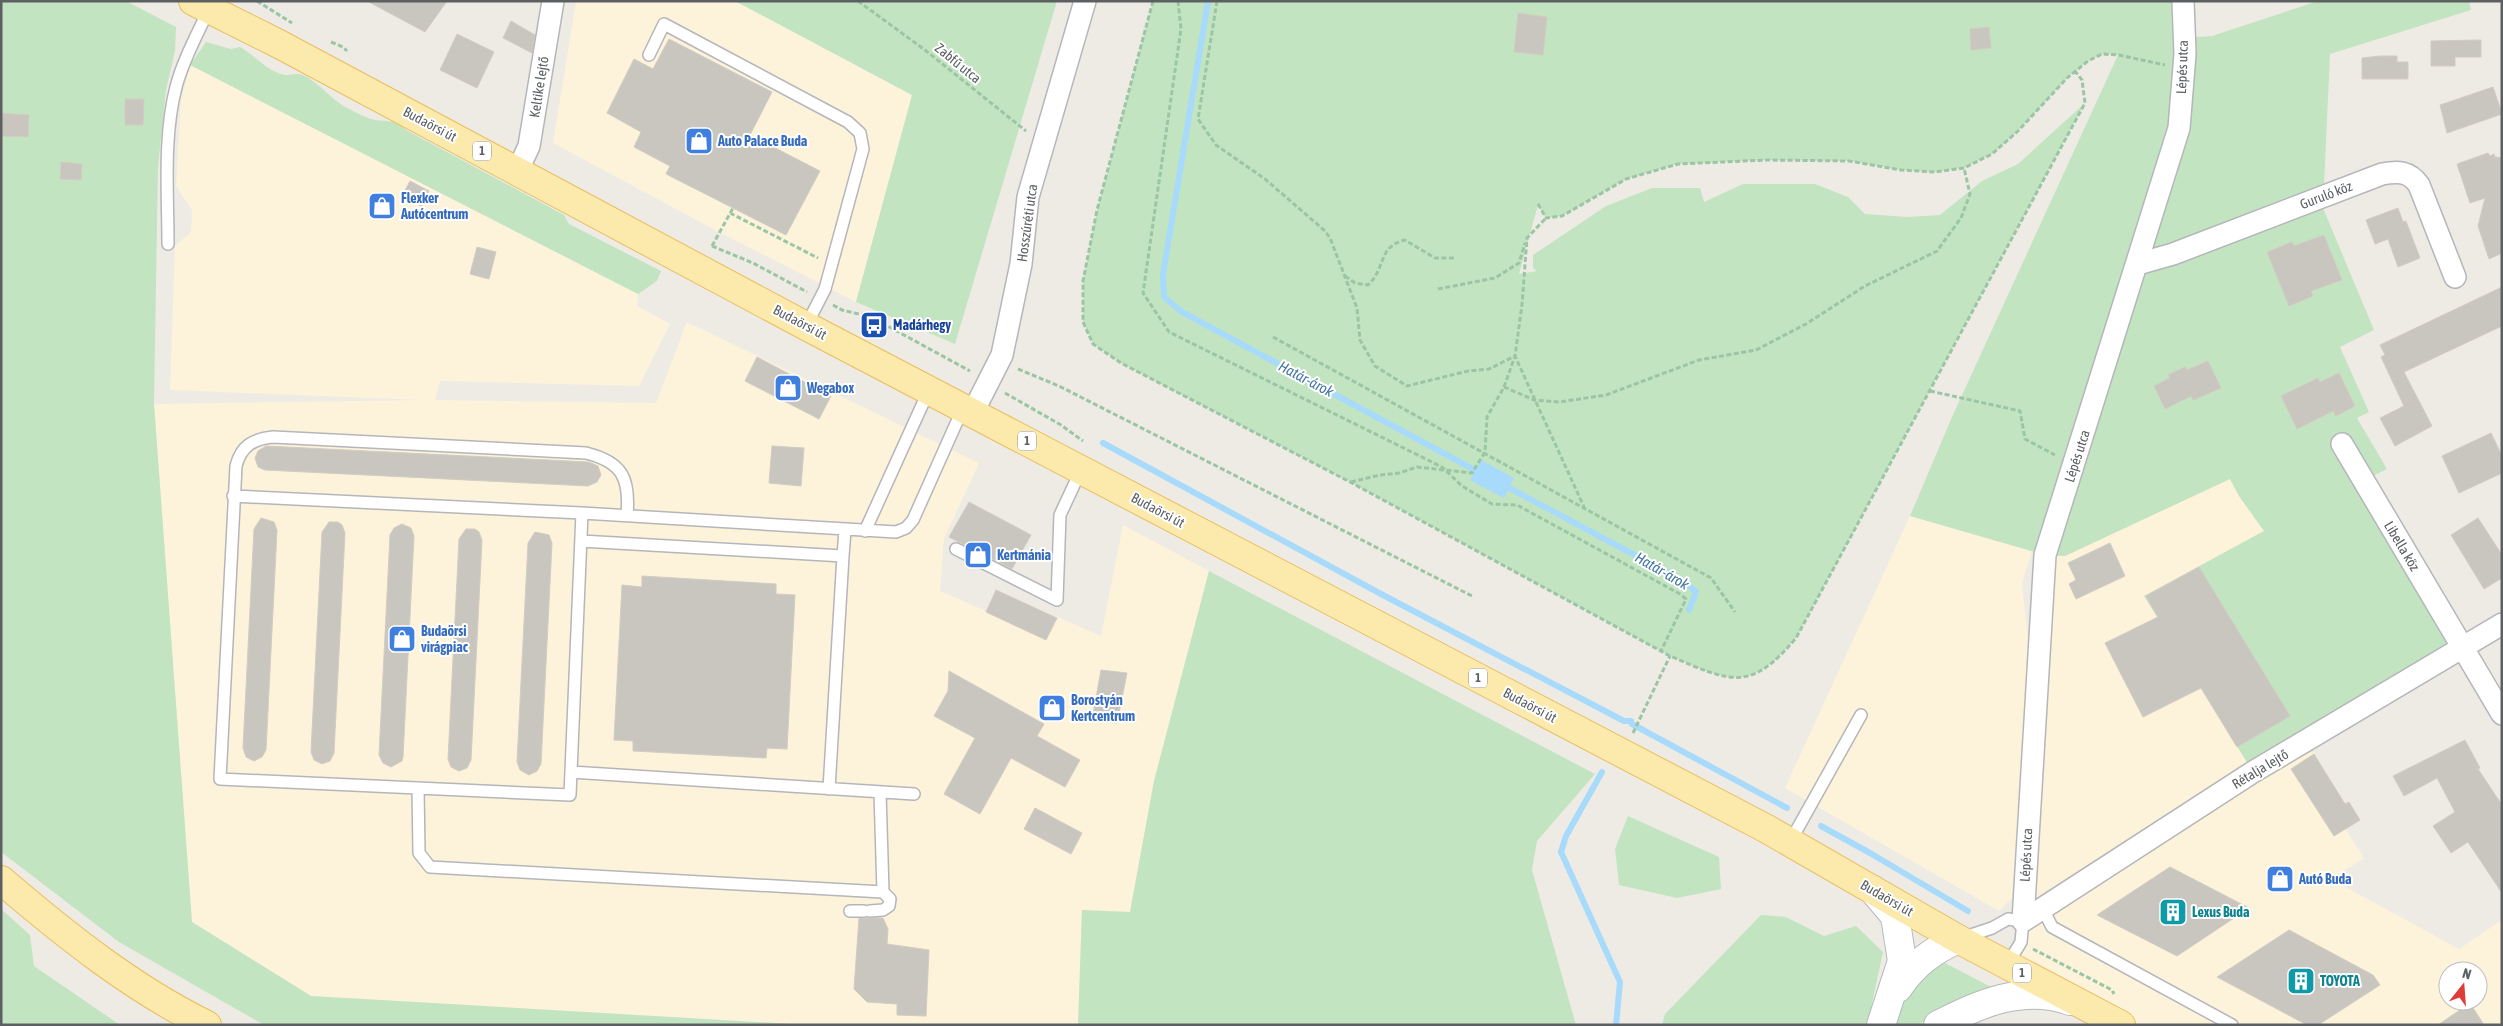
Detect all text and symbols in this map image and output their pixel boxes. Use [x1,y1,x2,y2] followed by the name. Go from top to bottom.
[932,40,984,86] street label: Zabfű utca
[2173,40,2191,94] street label: Lépés utca
[526,55,552,119] street label: Keltike lejtő
[401,103,459,145] street label: Budaörsi út
[684,126,714,156] shop icon: Auto Palace Buda
[717,133,808,149] place label: Auto Palace Buda
[473,142,491,160] road number: 1
[2298,178,2354,212] street label: Guruló köz
[1014,183,1040,263] street label: Hosszúréti utca
[400,190,468,222] place label: Flexker Autócentrum
[367,191,397,221] shop icon: Flexker Autócentrum
[771,301,829,343] street label: Budaörsi út
[859,310,889,340] bus stop icon: Madárhegy
[893,317,951,333] place label: Madárhegy
[1276,357,1337,400] water label: Határ-árok
[773,373,803,403] shop icon: Wegabox
[806,380,854,396] place label: Wegabox
[2061,428,2093,484] street label: Lépés utca
[1018,432,1036,451] road number: 1
[1129,489,1187,531] street label: Budaörsi út
[2381,518,2423,574] street label: Libella köz
[963,540,993,570] shop icon: Kertmánia
[997,547,1052,563] place label: Kertmánia
[1632,548,1693,593] water label: Határ-árok
[421,623,469,655] place label: Budaörsi virágpiac
[387,624,417,654] shop icon: Budaörsi virágpiac
[1469,668,1487,688] road number: 1
[1501,684,1559,726] street label: Budaörsi út
[1071,692,1135,724] place label: Borostyán Kertcentrum
[1037,693,1067,723] shop icon: Borostyán Kertcentrum
[2229,746,2291,792] street label: Rétalja lejtő
[2017,828,2035,882] street label: Lépés utca
[2265,864,2295,894] shop icon: Autó Buda
[2298,871,2352,887] place label: Autó Buda
[1858,877,1916,919] street label: Budaörsi út
[2158,897,2188,927] building icon: Lexus Buda
[2192,904,2250,920] place label: Lexus Buda
[2438,961,2488,1011] north arrow
[2013,964,2031,982] road number: 1
[2461,965,2473,982] text: N
[2286,966,2316,996] building icon: TOYOTA
[2320,973,2360,989] place label: TOYOTA

